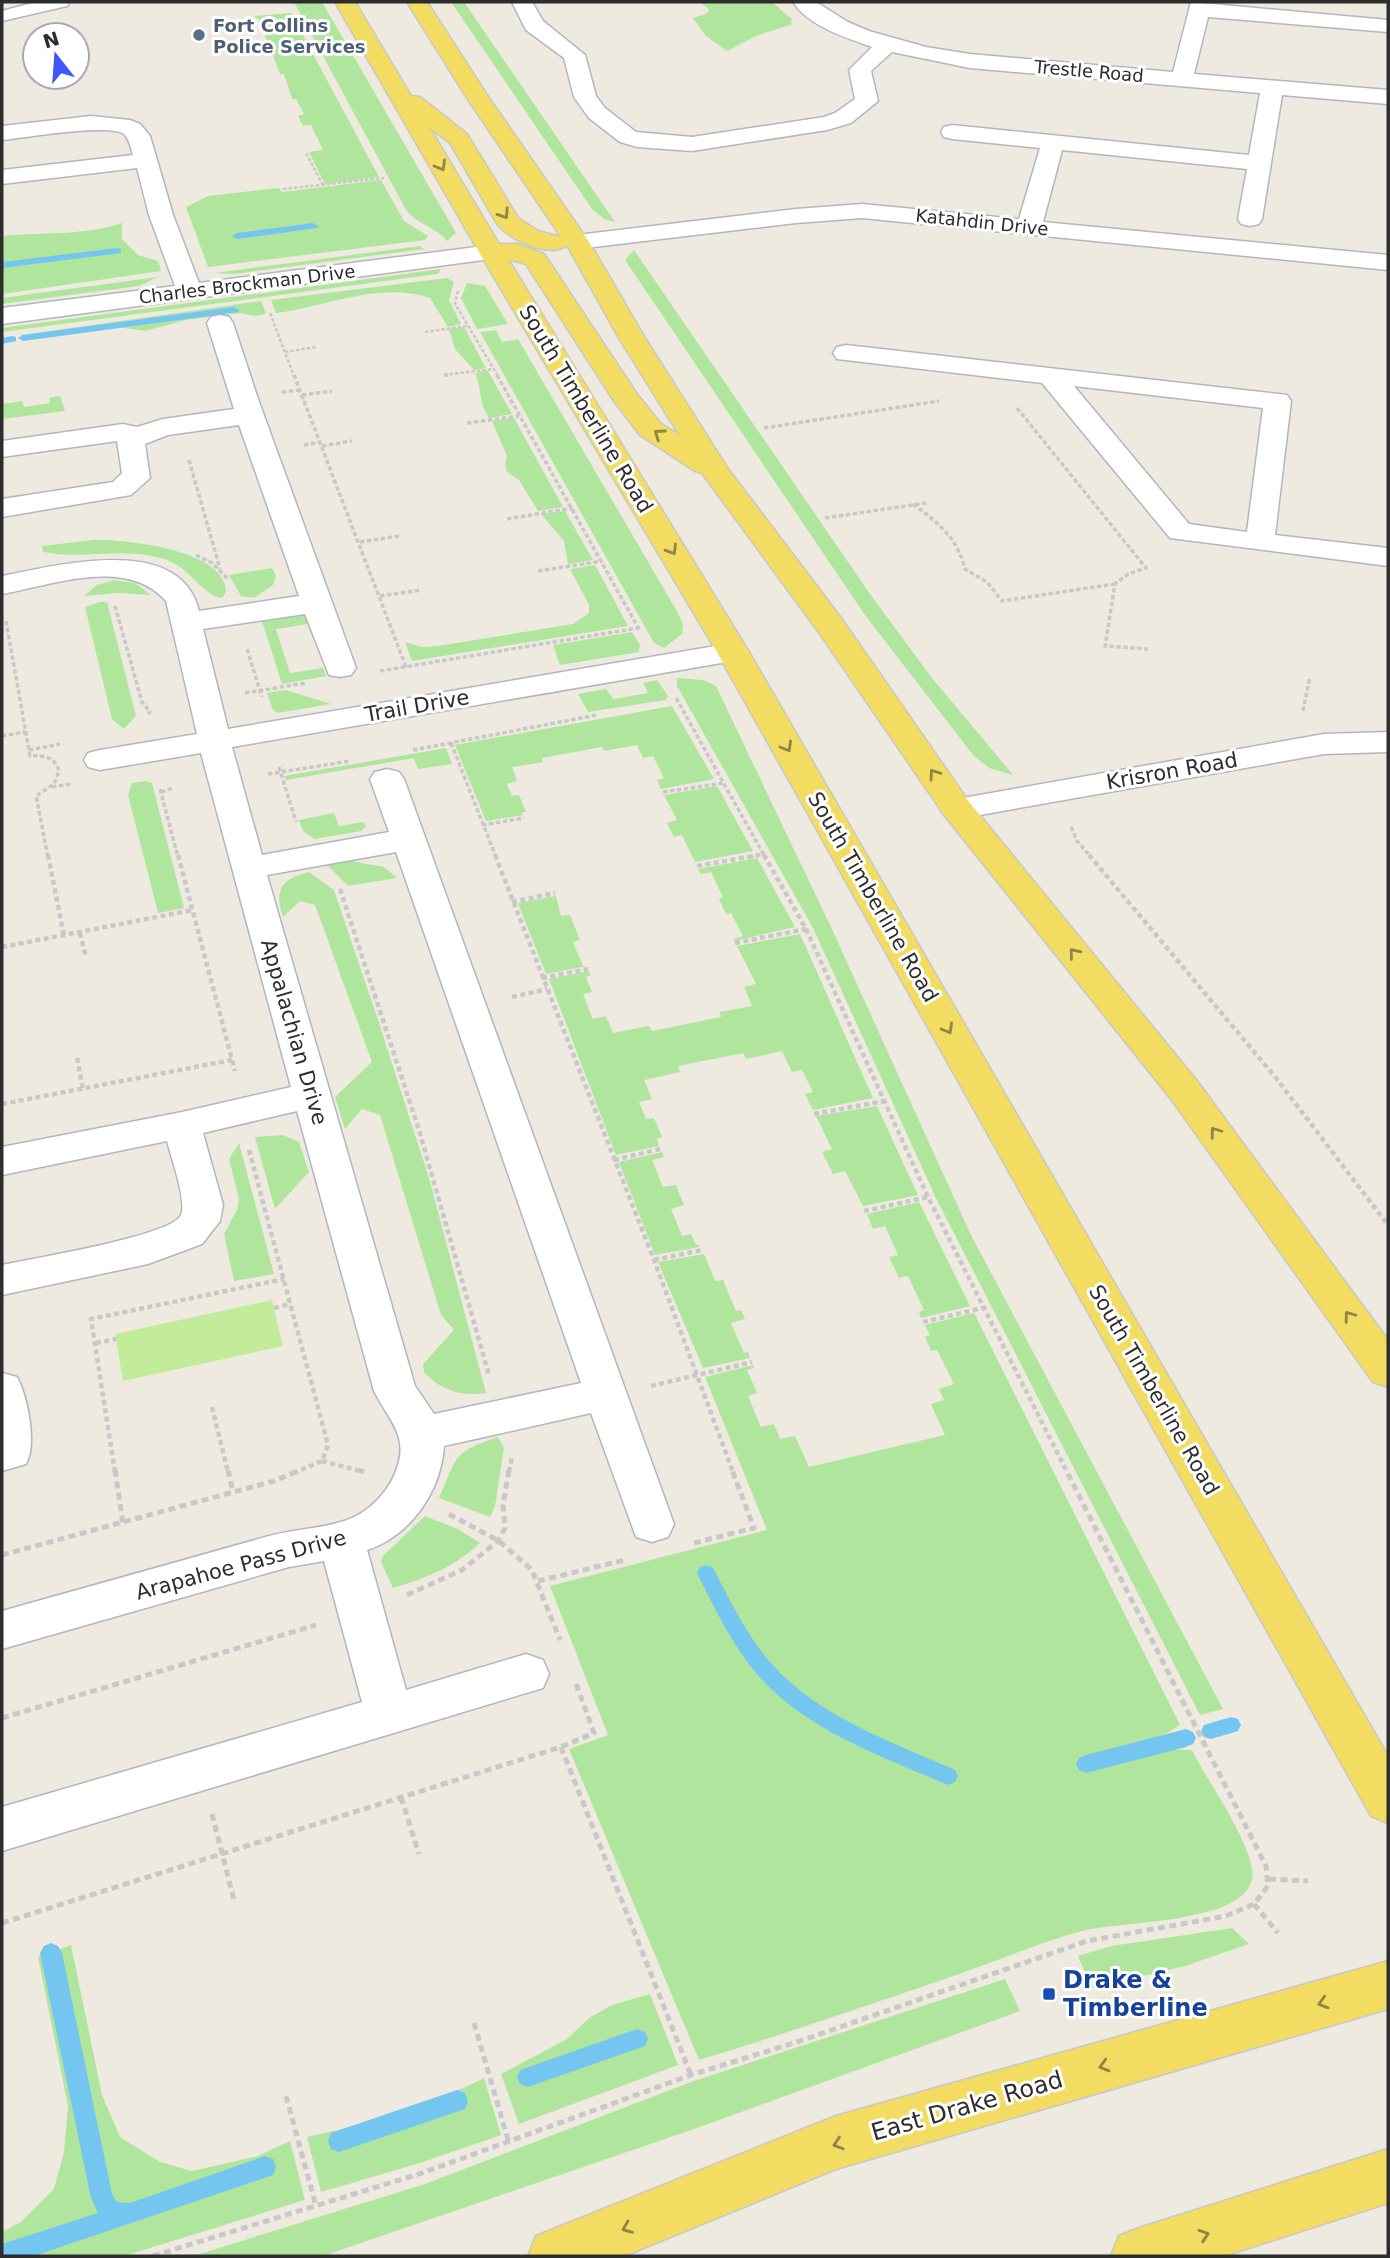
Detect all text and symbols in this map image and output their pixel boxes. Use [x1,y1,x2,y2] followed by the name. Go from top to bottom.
[213,15,366,57] place label: Fort Collins Police Services
[21,21,91,91] north arrow
[40,27,62,53] text: N
[191,27,207,43] marker: Fort Collins Police Services
[1032,56,1145,86] street label: Trestle Road
[433,159,446,172] one-way arrow
[914,205,1050,239] street label: Katahdin Drive
[495,206,508,219] one-way arrow
[138,260,356,308] street label: Charles Brockman Drive
[514,301,658,517] street label: South Timberline Road
[654,430,667,442] one-way arrow
[664,543,677,556] one-way arrow
[362,685,471,727] street label: Trail Drive
[779,739,792,752] one-way arrow
[1104,748,1240,794] street label: Krisron Road
[930,769,942,782] one-way arrow
[803,788,943,1006] street label: South Timberline Road
[256,936,332,1128] street label: Appalachian Drive
[1070,949,1082,962] one-way arrow
[940,1022,953,1035] one-way arrow
[1210,1127,1223,1140] one-way arrow
[1084,1281,1224,1499] street label: South Timberline Road
[1344,1311,1357,1324] one-way arrow
[133,1525,349,1605] street label: Arapahoe Pass Drive
[1063,1966,1208,2022] place label: Drake & Timberline
[1041,1986,1057,2002] marker: Drake & Timberline
[1317,1995,1329,2010] one-way arrow
[1098,2058,1110,2073] one-way arrow
[868,2065,1066,2147] street label: East Drake Road
[833,2135,845,2150] one-way arrow
[622,2219,634,2233] one-way arrow
[1198,2229,1210,2244] one-way arrow

